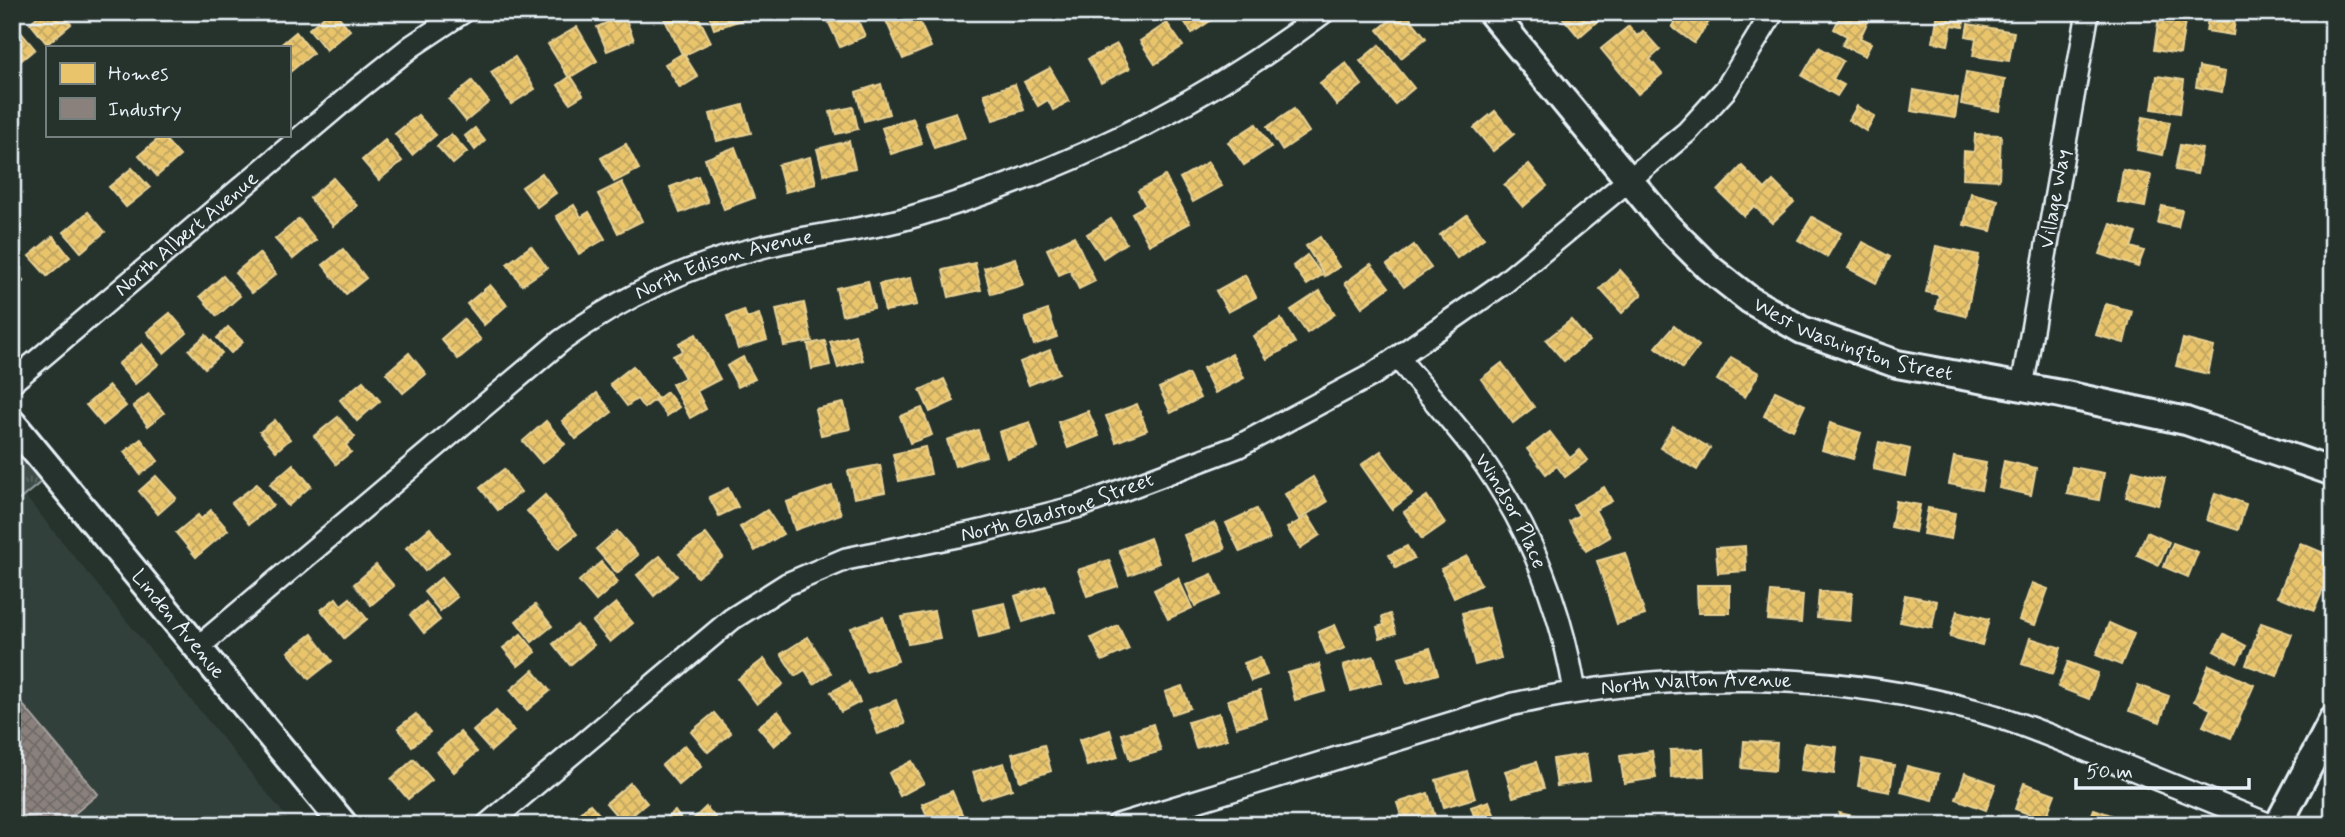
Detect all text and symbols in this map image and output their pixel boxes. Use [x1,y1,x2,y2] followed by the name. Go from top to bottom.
[46,46,290,136] legend
[108,60,168,88] text: Homes
[108,96,182,124] text: Industry
[2033,147,2078,251] street label: Village Way
[109,165,265,303] street label: North Albert Avenue
[630,223,815,307] street label: North Edison Avenue
[1748,291,1955,388] street label: West Washington Street
[1468,448,1553,573] street label: Windsor Place
[958,465,1158,549] street label: North Gladstone Street
[125,563,232,685] street label: Linden Avenue
[1599,666,1793,703] street label: North Walton Avenue
[2076,746,2249,790] scale bar
[2086,758,2133,786] text: 50 m

